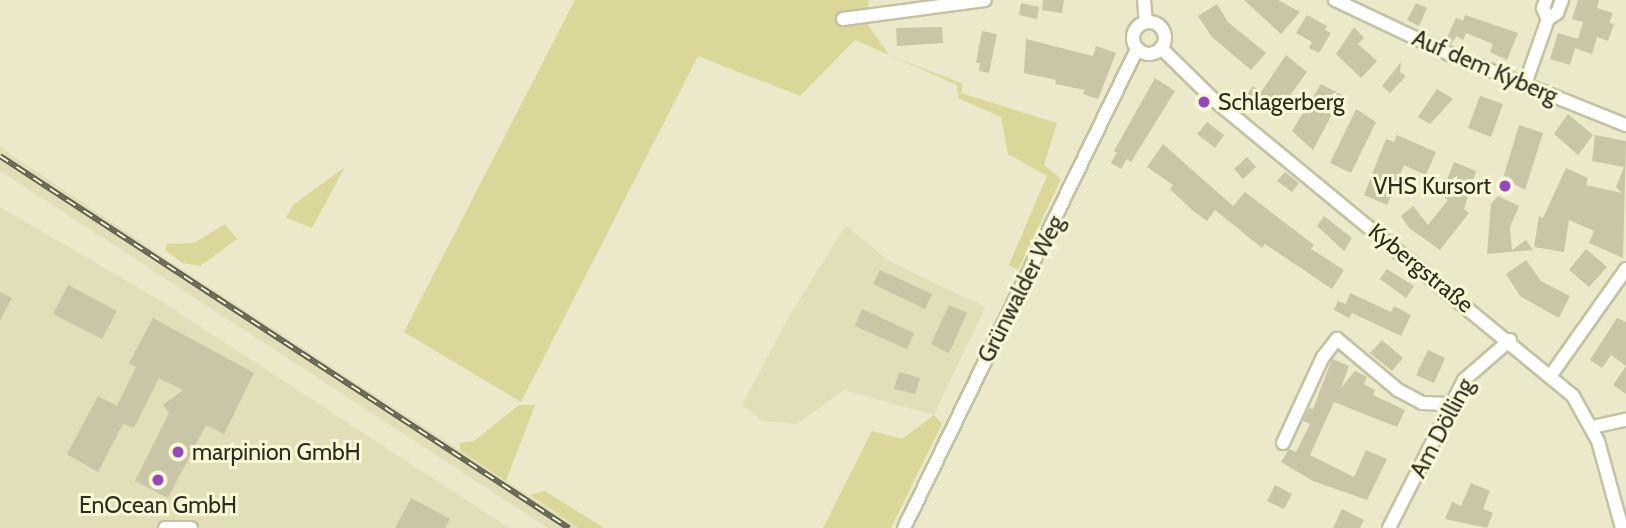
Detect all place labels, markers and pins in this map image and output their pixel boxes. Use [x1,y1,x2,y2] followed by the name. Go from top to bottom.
[1218,88,1344,116] place label: Schlagerberg
[1196,94,1212,110] marker: Schlagerberg
[1373,172,1491,200] place label: VHS Kursort
[1497,178,1513,194] marker: VHS Kursort
[192,438,361,466] place label: marpinion GmbH
[170,444,186,460] marker: marpinion GmbH
[150,472,166,488] marker: EnOcean GmbH
[79,491,237,519] place label: EnOcean GmbH

